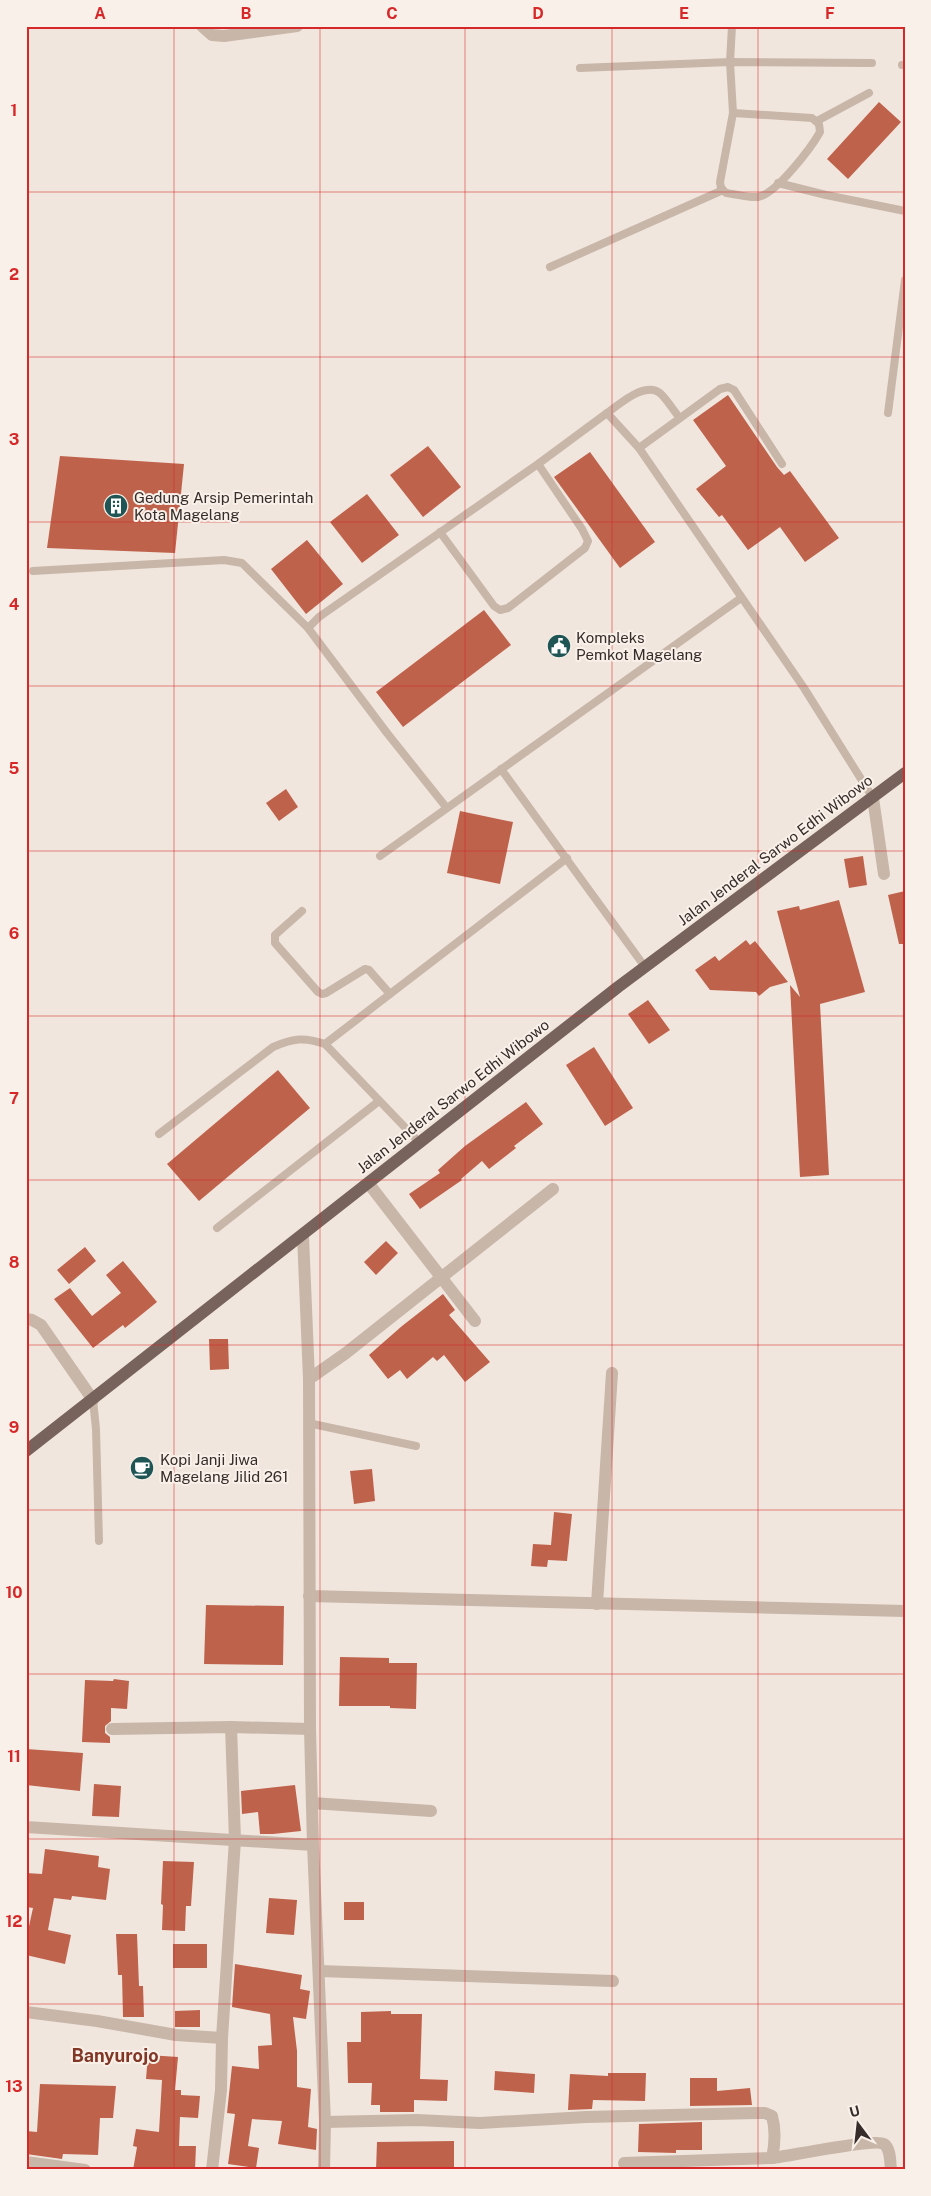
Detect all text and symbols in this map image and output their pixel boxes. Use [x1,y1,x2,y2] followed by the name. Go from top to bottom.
[94,4,106,23] text: A
[241,4,252,23] text: B
[386,4,398,23] text: C
[532,4,544,23] text: D
[679,4,689,23] text: E
[825,4,835,23] text: F
[11,101,17,120] text: 1
[9,265,19,284] text: 2
[9,430,19,449] text: 3
[134,489,313,523] place label: Gedung Arsip Pemerintah Kota Magelang
[103,493,129,519] building icon: Gedung Arsip Pemerintah Kota Magelang
[9,595,20,614] text: 4
[576,629,702,663] place label: Kompleks Pemkot Magelang
[546,633,572,659] public building icon: Kompleks Pemkot Magelang
[9,759,20,778] text: 5
[674,771,876,929] street label: Jalan Jenderal Sarwo Edhi Wibowo
[9,924,19,943] text: 6
[354,1016,552,1176] street label: Jalan Jenderal Sarwo Edhi Wibowo
[9,1089,19,1108] text: 7
[9,1253,20,1272] text: 8
[9,1418,19,1437] text: 9
[160,1451,288,1485] place label: Kopi Janji Jiwa Magelang Jilid 261
[129,1455,155,1481] cafe icon: Kopi Janji Jiwa Magelang Jilid 261
[5,1583,23,1602] text: 10
[7,1747,21,1766] text: 11
[5,1912,23,1931] text: 12
[71,2045,159,2066] district label: Banyurojo
[5,2077,23,2096] text: 13
[834,2098,884,2148] north arrow
[848,2102,862,2120] text: U

